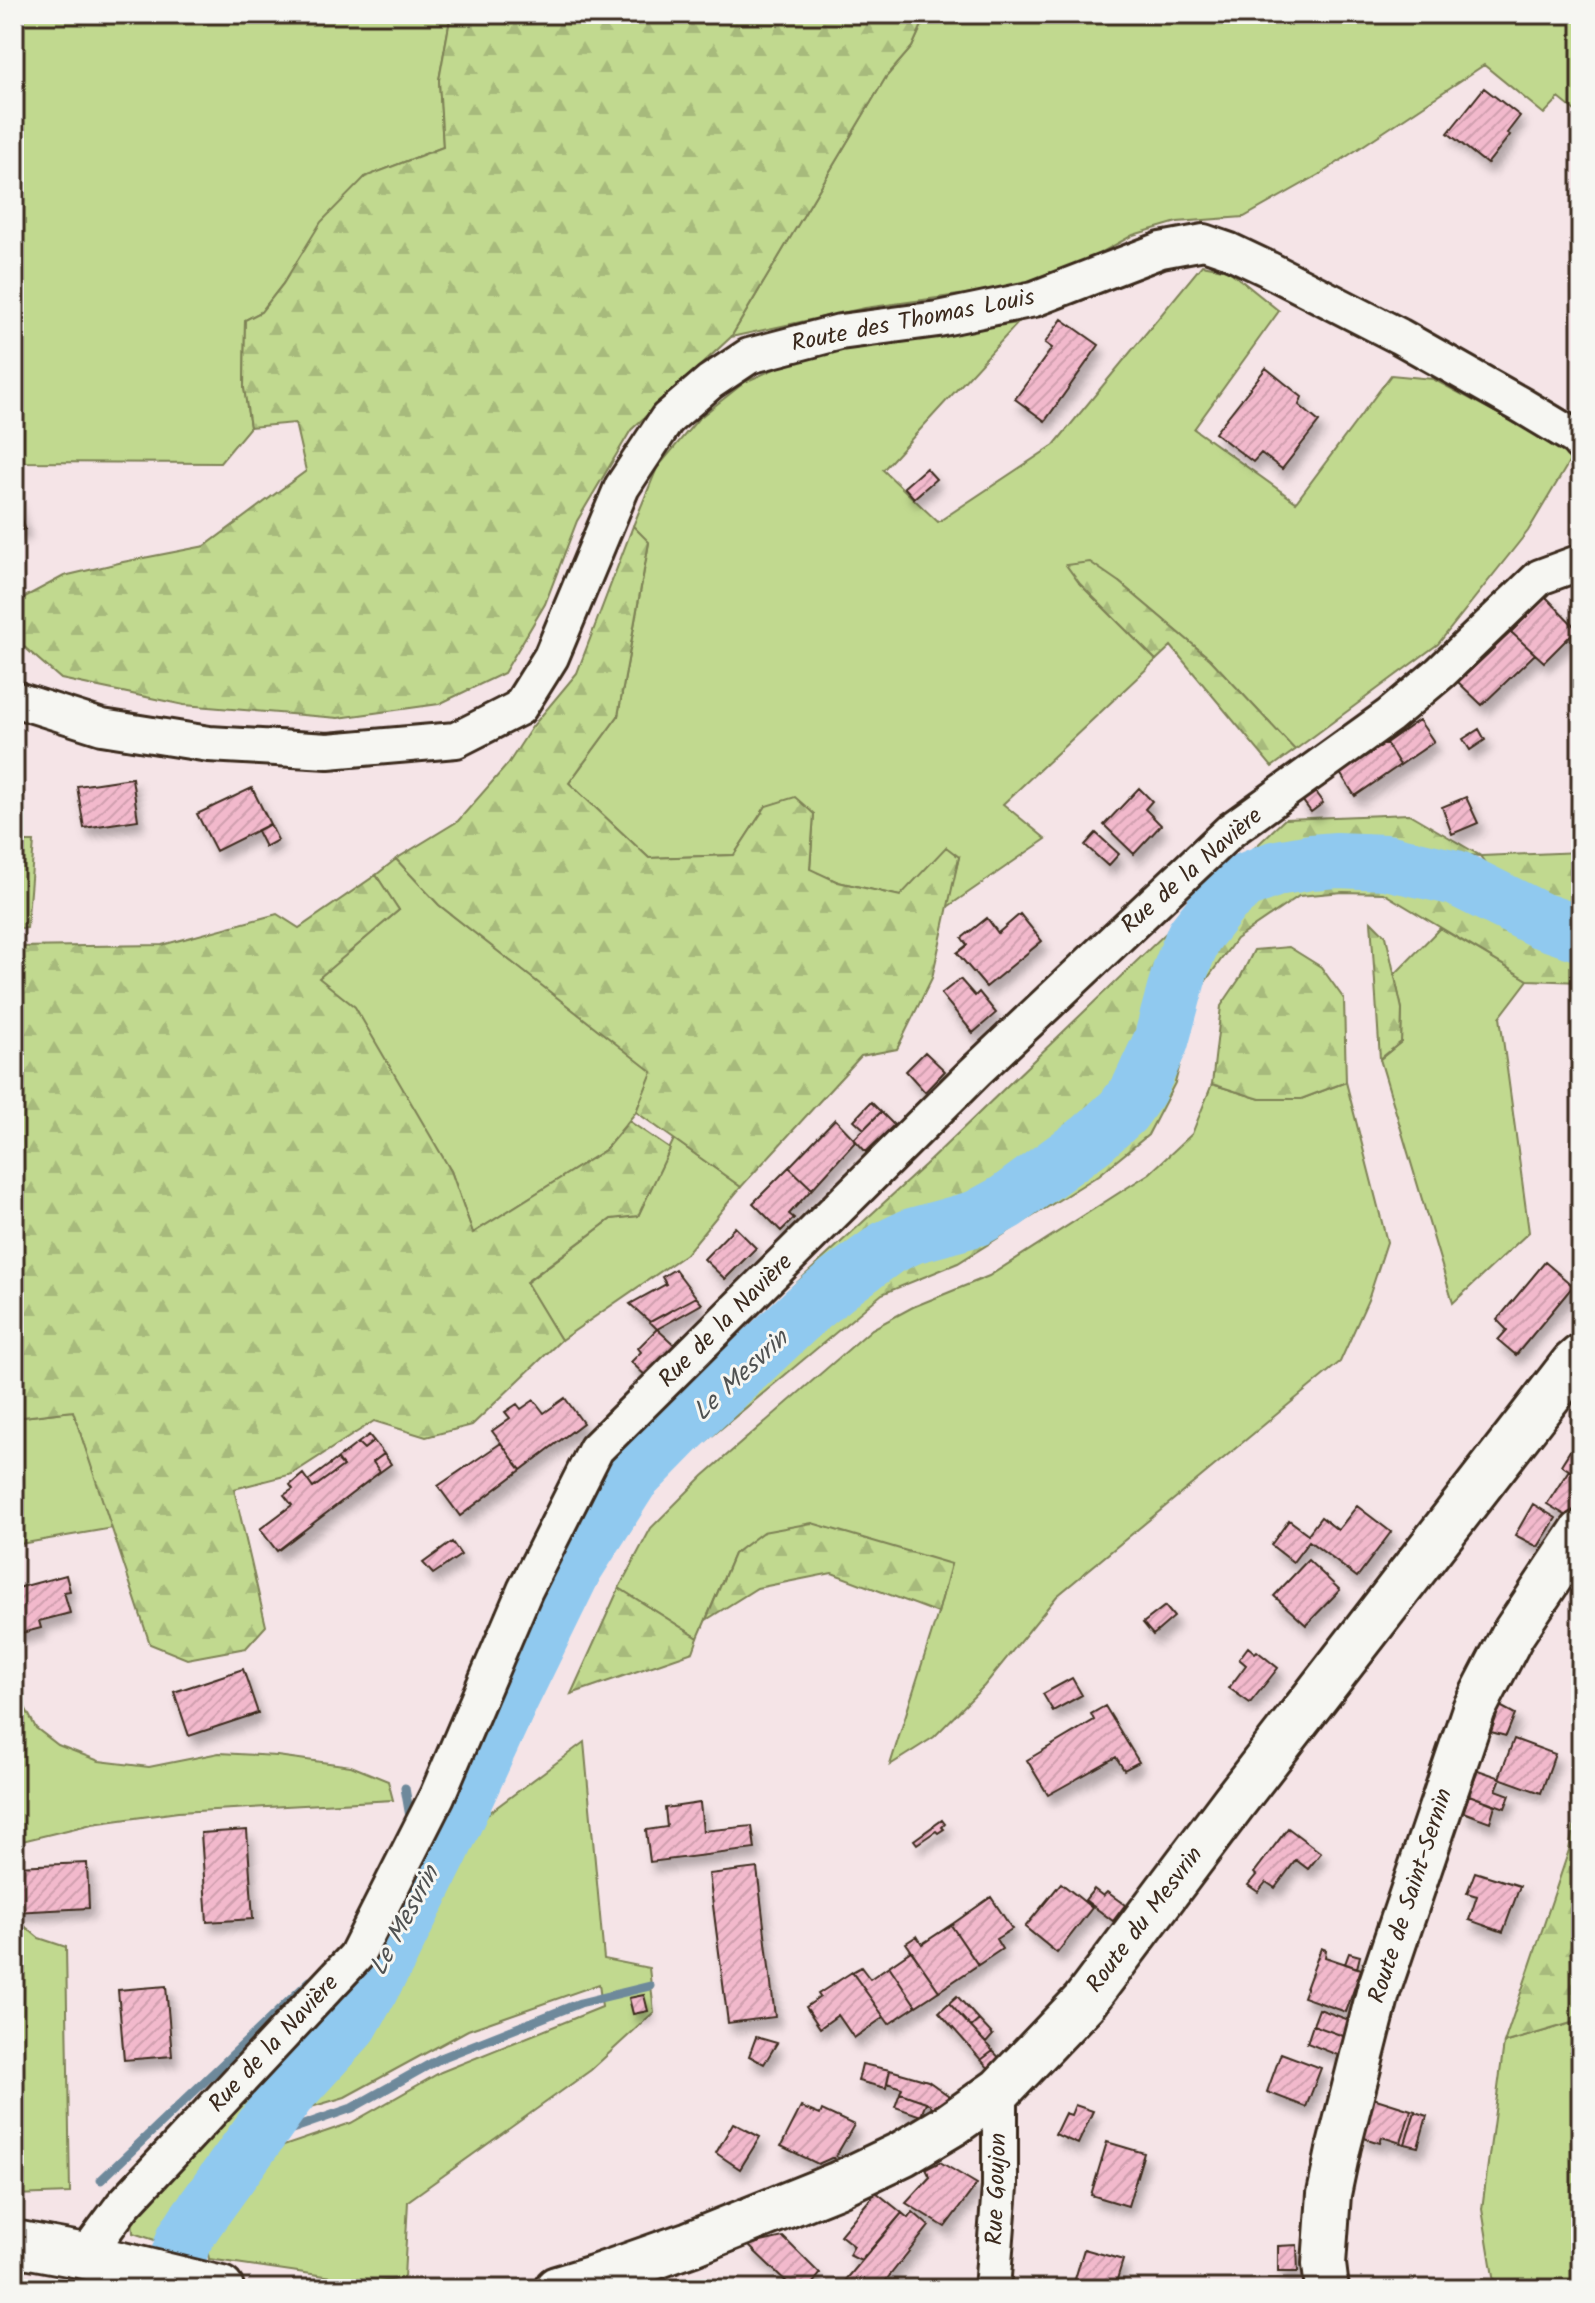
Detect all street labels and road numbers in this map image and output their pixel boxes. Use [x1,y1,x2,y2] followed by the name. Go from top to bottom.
[788,278,1038,364] street label: Route des Thomas Louis
[1112,798,1272,944] street label: Rue de la Navière
[649,1244,803,1398] street label: Rue de la Navière
[1358,1783,1464,2009] street label: Route de Saint-Sernin
[1077,1838,1213,2002] street label: Route du Mesvrin
[199,1966,349,2122] street label: Rue de la Navière
[976,2132,1018,2246] street label: Rue Goujon

